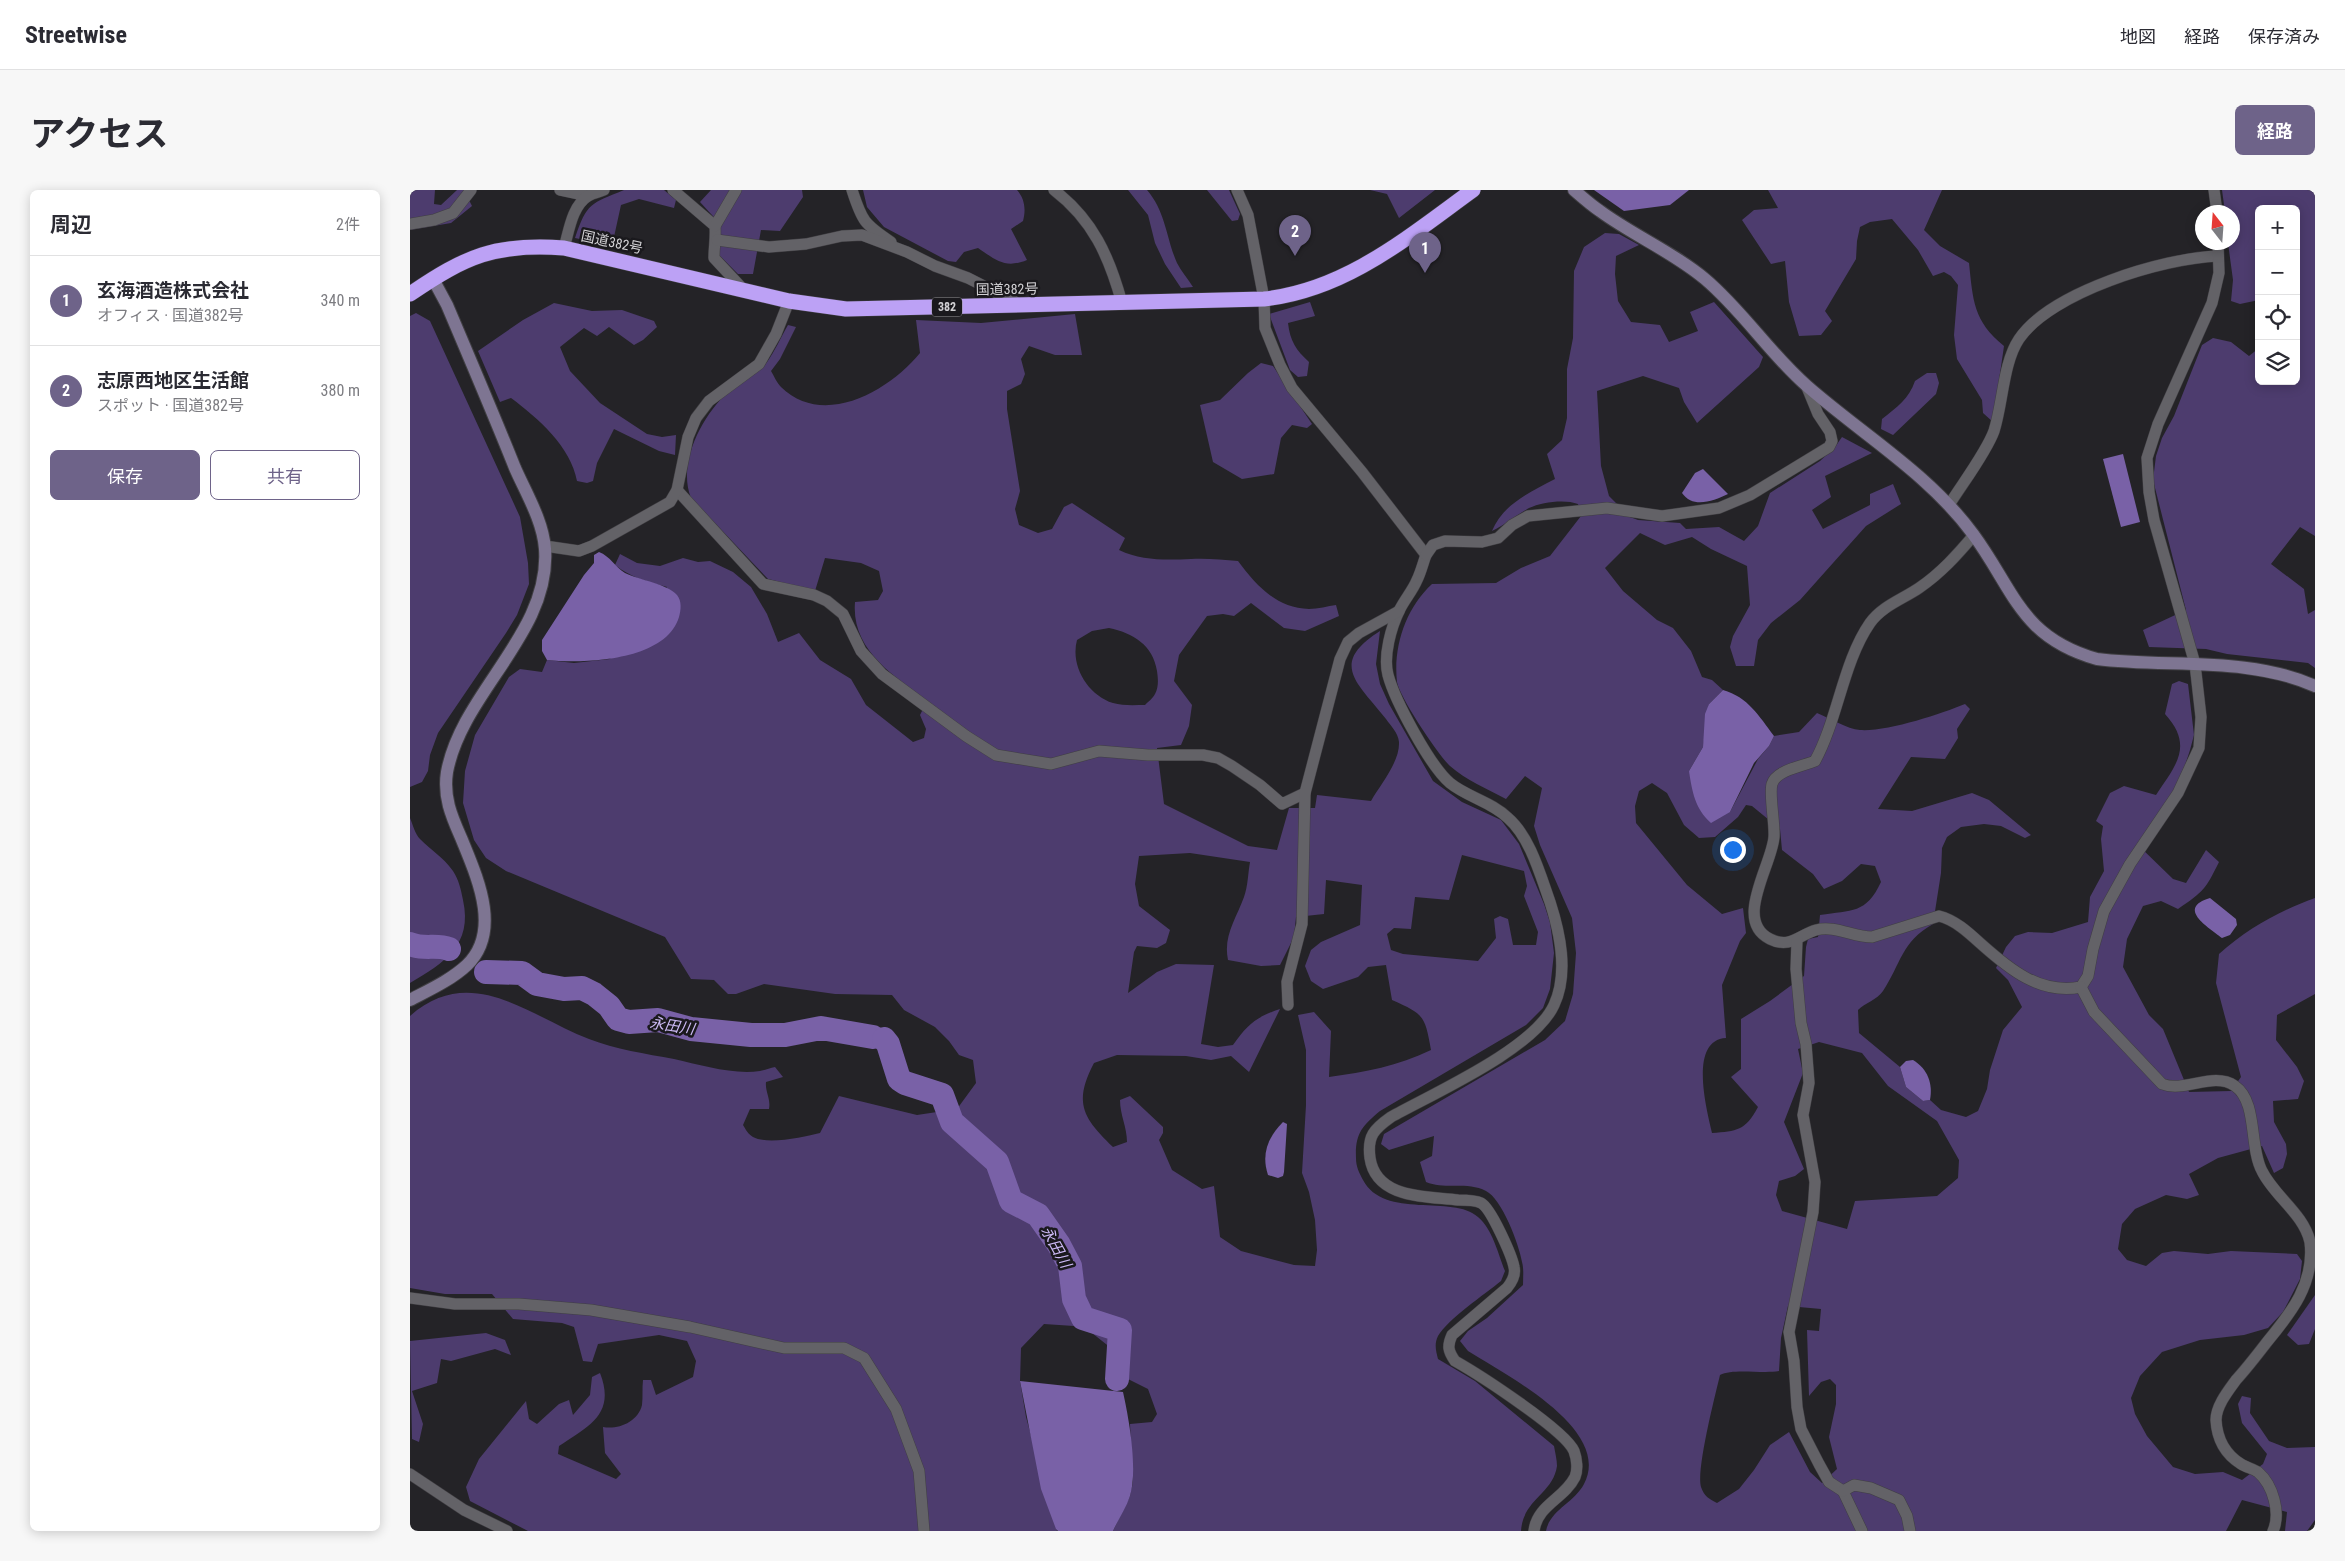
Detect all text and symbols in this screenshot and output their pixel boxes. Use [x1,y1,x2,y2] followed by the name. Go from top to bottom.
[25,21,127,49] text: Streetwise
[2120,26,2156,47] text: 地図
[2184,26,2220,47] text: 経路
[2248,26,2320,47] text: 保存済み
[2235,105,2315,155] button: 経路
[30,114,168,155] text: アクセス
[2195,205,2240,250] north arrow
[2255,205,2300,385] map controls
[2255,205,2300,250] button: +
[50,213,92,237] text: 周辺
[336,215,360,234] text: 2件
[1279,215,1311,256] pin: 2
[580,228,644,256] street label: 国道382号
[1409,232,1441,273] pin: 1
[2255,250,2300,295] button: −
[97,279,249,302] text: 玄海酒造株式会社
[975,280,1039,298] street label: 国道382号
[62,291,70,310] text: 1
[321,291,360,310] text: 340 m
[2255,295,2300,340] button: locate
[932,298,962,316] road number: 382
[97,306,244,325] text: オフィス · 国道382号
[2255,340,2300,385] button: layers
[97,369,249,392] text: 志原西地区生活館
[62,381,70,400] text: 2
[321,381,360,400] text: 380 m
[97,396,244,415] text: スポット · 国道382号
[50,450,200,500] button: 保存
[210,450,360,500] button: 共有
[1720,837,1746,863] your location
[648,1014,698,1039] water label: 永田川
[1037,1223,1076,1273] water label: 永田川

